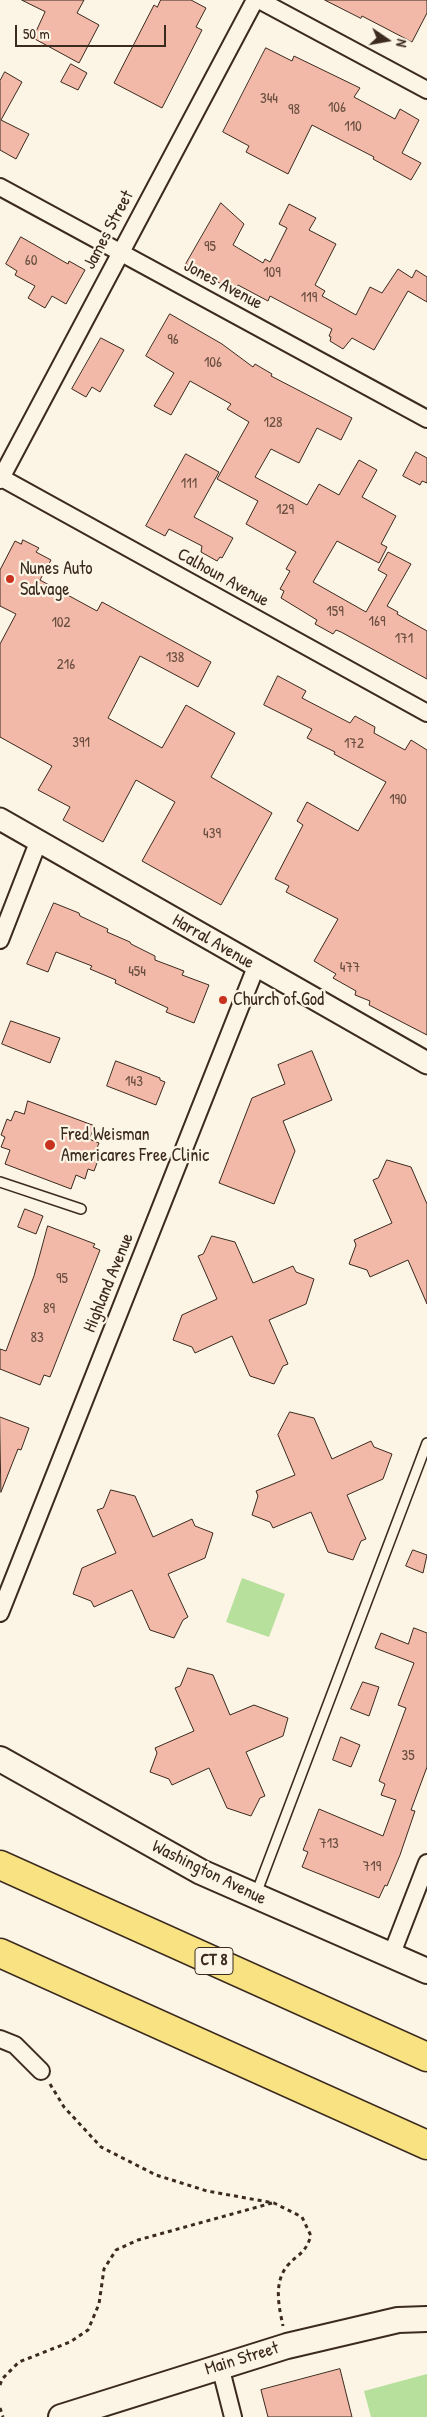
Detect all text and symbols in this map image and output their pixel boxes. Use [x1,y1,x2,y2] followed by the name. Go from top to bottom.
[18,15,169,47] scale bar
[362,15,412,65] north arrow
[23,23,50,44] text: 50 m
[392,38,412,49] text: N
[260,90,278,108] house number: 344
[328,99,346,117] house number: 106
[288,101,300,119] house number: 98
[344,118,362,136] house number: 110
[79,187,139,273] street label: James Street
[204,238,216,256] house number: 95
[25,252,37,270] house number: 60
[180,255,266,315] street label: Jones Avenue
[263,264,281,282] house number: 109
[301,289,317,307] house number: 119
[167,331,179,349] house number: 96
[204,354,222,372] house number: 106
[264,414,282,432] house number: 128
[181,475,197,493] house number: 111
[276,501,294,519] house number: 129
[173,544,273,612] street label: Calhoun Avenue
[20,558,93,600] place label: Nunes Auto Salvage
[4,573,16,585] marker: Nunes Auto Salvage
[326,603,344,621] house number: 159
[369,613,385,631] house number: 169
[51,614,71,632] house number: 102
[395,630,413,648] house number: 171
[166,649,184,667] house number: 138
[57,656,75,674] house number: 216
[72,734,90,752] house number: 391
[344,735,364,753] house number: 172
[389,791,407,809] house number: 190
[203,825,221,843] house number: 439
[168,910,258,974] street label: Harral Avenue
[340,959,360,977] house number: 477
[128,963,146,981] house number: 454
[233,989,324,1011] place label: Church of God
[217,994,229,1006] marker: Church of God
[125,1073,143,1091] house number: 143
[61,1124,209,1166] place label: Fred Weisman Americares Free Clinic
[43,1138,57,1152] marker: Fred Weisman Americares Free Clinic
[79,1230,139,1336] street label: Highland Avenue
[56,1270,68,1288] house number: 95
[43,1300,55,1318] house number: 89
[30,1329,44,1347] house number: 83
[401,1747,415,1765] house number: 35
[319,1835,339,1853] house number: 713
[148,1836,270,1910] street label: Washington Avenue
[363,1858,381,1876] house number: 719
[195,1948,233,1974] road number: CT 8
[203,2338,281,2380] street label: Main Street

